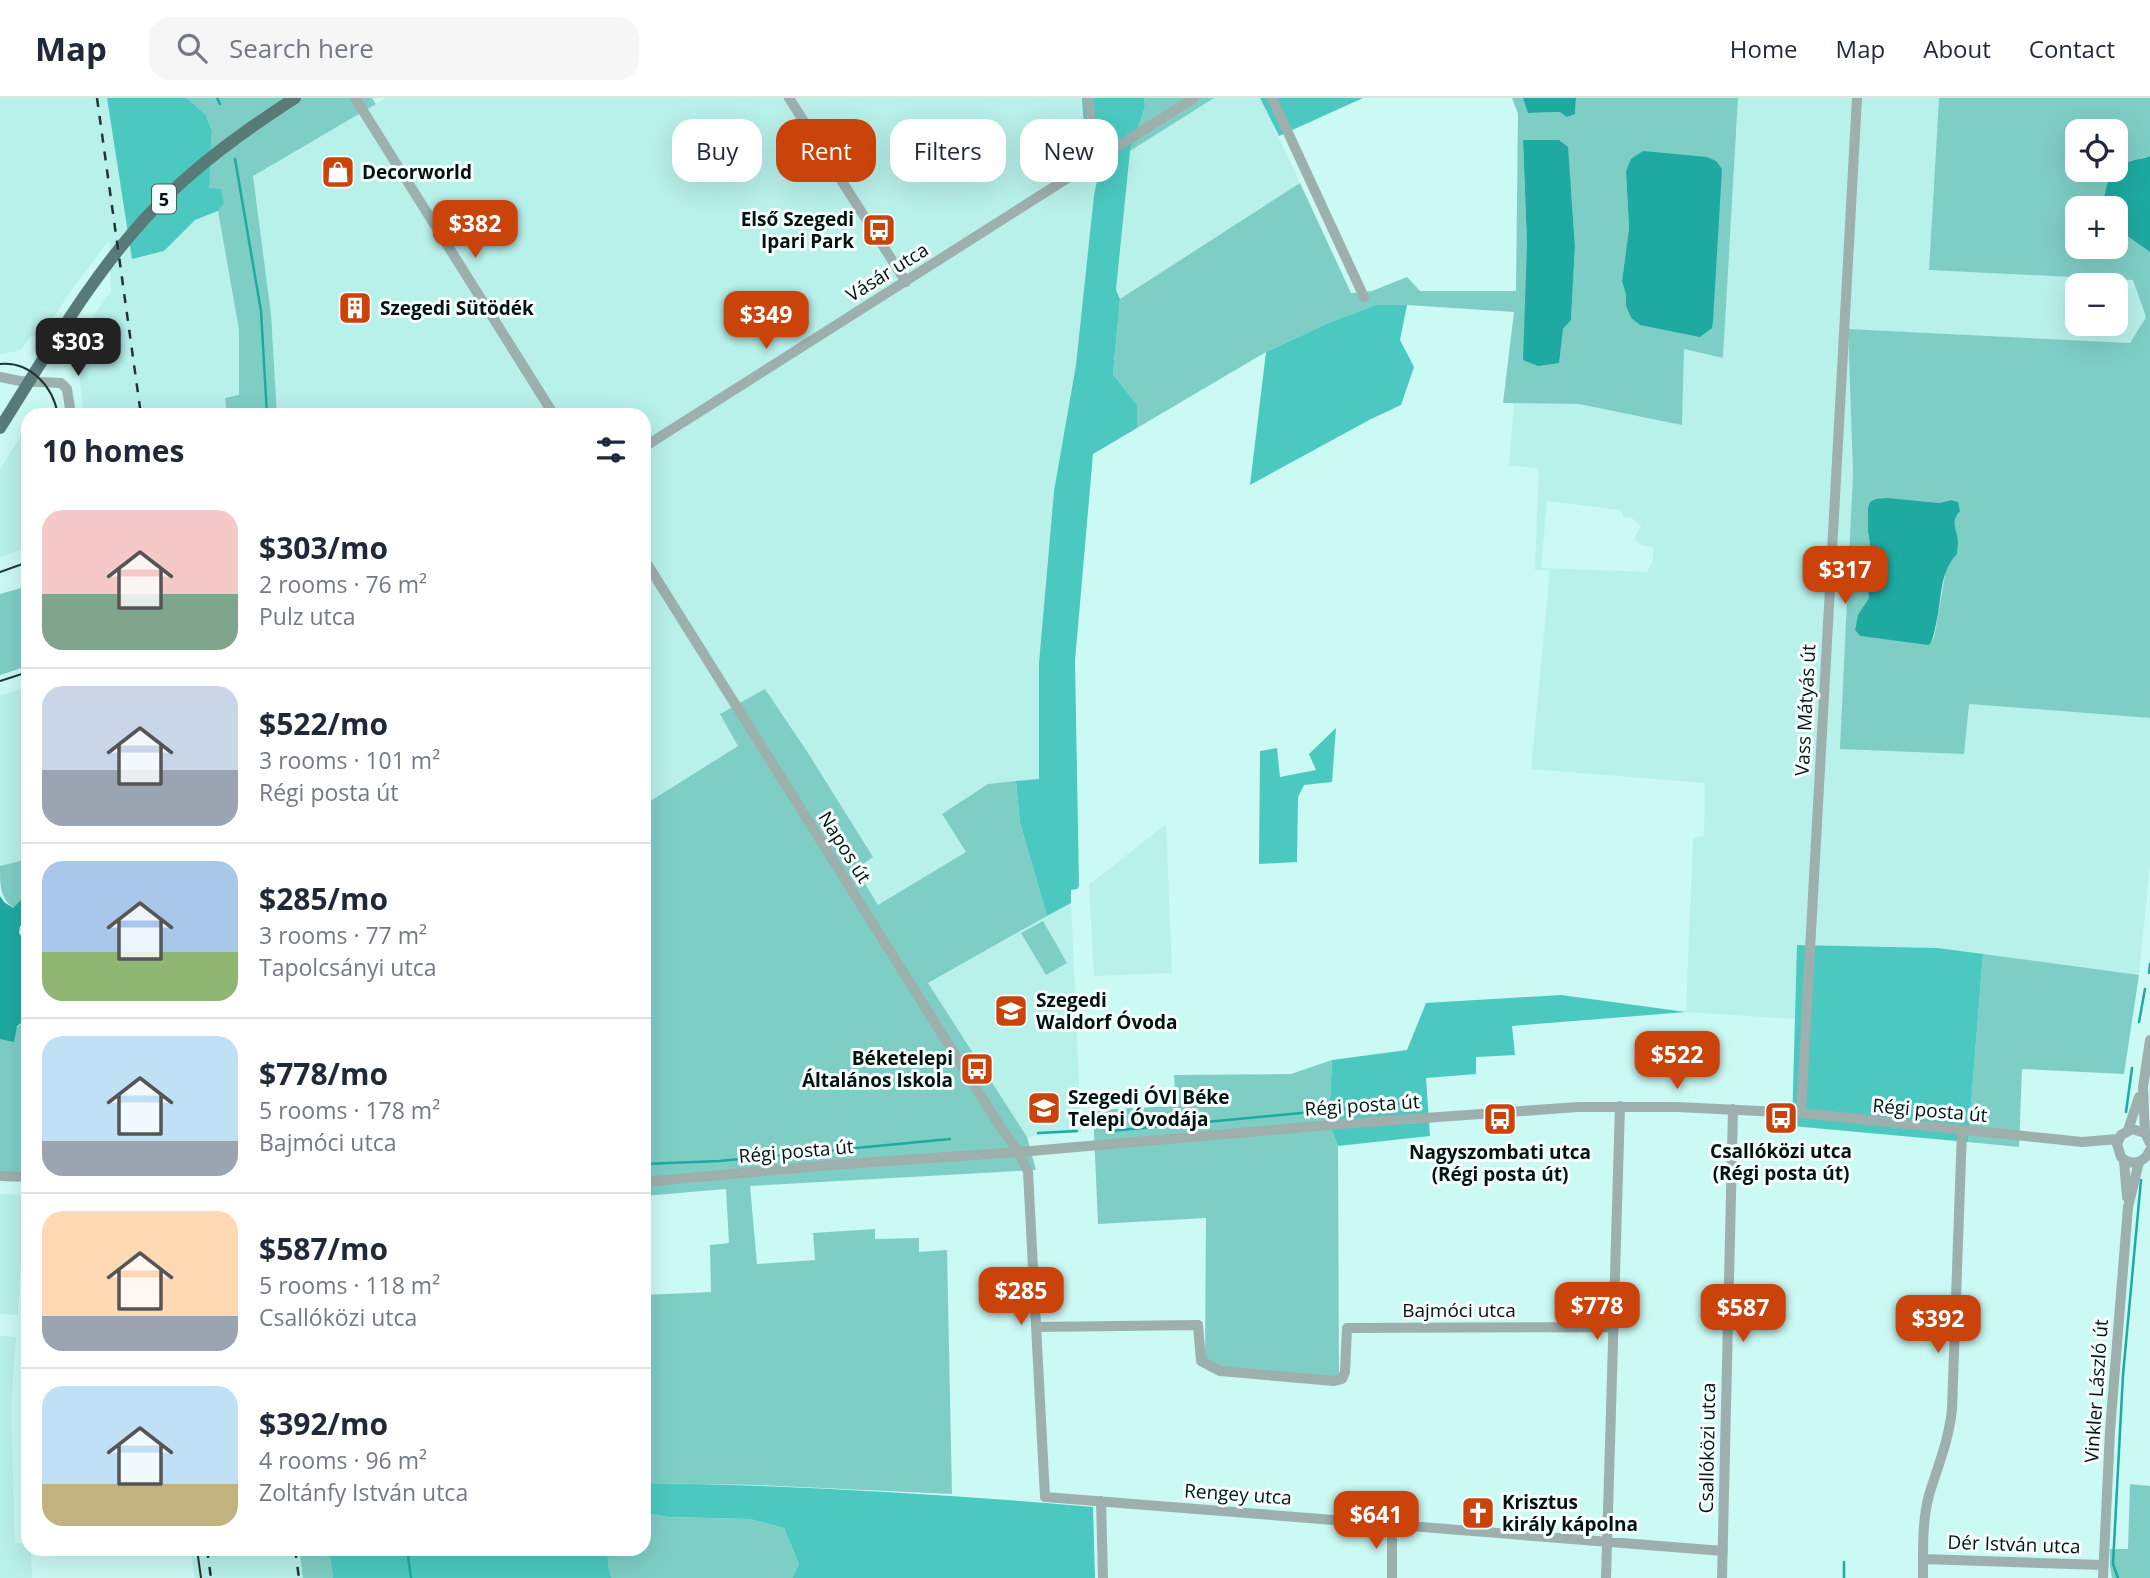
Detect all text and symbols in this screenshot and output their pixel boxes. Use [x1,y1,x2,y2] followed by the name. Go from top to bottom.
[149,17,639,80] search box
[35,26,107,71] text: Map
[173,29,211,67] icon: search
[229,30,374,66] text: Search here
[1730,32,1798,65] text: Home
[1836,32,1885,65] text: Map
[1923,32,1991,65] text: About
[2029,32,2115,65] text: Contact
[672,119,762,182] chip: Buy
[776,119,876,182] chip: Rent
[890,119,1006,182] chip: Filters
[1020,119,1118,182] chip: New
[2065,119,2128,336] map controls
[2065,119,2128,182] button: locate
[319,153,357,191] shop icon: Decorworld
[362,159,472,185] place label: Decorworld
[152,184,176,214] road number: 5
[2065,196,2128,259] button: +
[434,200,516,260] pin: $382
[741,206,854,254] place label: Első Szegedi Ipari Park
[449,207,501,239] text: $382
[860,211,898,249] bus stop icon: Első Szegedi Ipari Park
[841,237,933,307] street label: Vásár utca
[2065,273,2128,336] button: −
[336,289,374,327] building icon: Szegedi Sütödék
[725,292,807,351] pin: $349
[380,295,534,321] place label: Szegedi Sütödék
[740,298,792,330] text: $349
[37,318,119,378] pin: $303
[52,325,104,357] text: $303
[42,430,185,471] text: 10 homes
[592,431,630,469] icon: filters
[259,527,388,568] text: $303/mo
[98,538,182,622] icon: home
[1804,546,1886,606] pin: $317
[1819,553,1871,585] text: $317
[259,568,427,600] text: 2 rooms · 76 m²
[259,600,356,632] text: Pulz utca
[1789,643,1821,777] street label: Vass Mátyás út
[259,703,388,744] text: $522/mo
[98,714,182,798] icon: home
[259,744,440,776] text: 3 rooms · 101 m²
[259,776,399,808] text: Régi posta út
[813,806,877,888] street label: Napos út
[259,878,388,919] text: $285/mo
[98,889,182,973] icon: home
[259,919,427,951] text: 3 rooms · 77 m²
[259,951,436,983] text: Tapolcsányi utca
[1036,987,1178,1035] place label: Szegedi Waldorf Óvoda
[992,992,1030,1030] school or university icon: Szegedi Waldorf Óvoda
[1636,1032,1718,1091] pin: $522
[1651,1038,1703,1070] text: $522
[802,1045,953,1093] place label: Béketelepi Általános Iskola
[958,1050,996,1088] bus stop icon: Béketelepi Általános Iskola
[259,1053,388,1094] text: $778/mo
[98,1064,182,1148] icon: home
[1068,1084,1229,1132] place label: Szegedi ÓVI Béke Telepi Óvodája
[1304,1088,1421,1122] street label: Régi posta út
[1025,1089,1063,1127] school or university icon: Szegedi ÓVI Béke Telepi Óvodája
[1871,1092,1989,1128] street label: Régi posta út
[259,1094,440,1126] text: 5 rooms · 178 m²
[1762,1099,1800,1137] bus stop icon: Csallóközi utca (Régi posta út)
[1481,1100,1519,1138] bus stop icon: Nagyszombati utca (Régi posta út)
[259,1126,396,1158] text: Bajmóci utca
[737,1133,855,1169] street label: Régi posta út
[1710,1138,1852,1186] place label: Csallóközi utca (Régi posta út)
[1409,1139,1591,1187] place label: Nagyszombati utca (Régi posta út)
[259,1228,388,1269] text: $587/mo
[98,1239,182,1323] icon: home
[980,1268,1062,1327] pin: $285
[259,1269,440,1301] text: 5 rooms · 118 m²
[995,1274,1047,1306] text: $285
[1556,1282,1638,1342] pin: $778
[1702,1284,1784,1344] pin: $587
[1571,1289,1623,1321] text: $778
[1717,1291,1769,1323] text: $587
[1897,1296,1979,1355] pin: $392
[1402,1297,1516,1323] street label: Bajmóci utca
[259,1301,417,1333] text: Csallóközi utca
[1912,1302,1964,1334] text: $392
[2078,1318,2114,1464] street label: Vinkler László út
[1693,1382,1721,1514] street label: Csallóközi utca
[259,1403,388,1444] text: $392/mo
[98,1414,182,1498] icon: home
[259,1444,427,1476] text: 4 rooms · 96 m²
[259,1476,468,1508] text: Zoltánfy István utca
[1183,1477,1293,1511] street label: Rengey utca
[1502,1489,1638,1537] place label: Krisztus király kápolna
[1335,1492,1417,1551] pin: $641
[1459,1494,1497,1532] church icon: Krisztus király kápolna
[1350,1498,1402,1530] text: $641
[1947,1529,2081,1559] street label: Dér István utca

